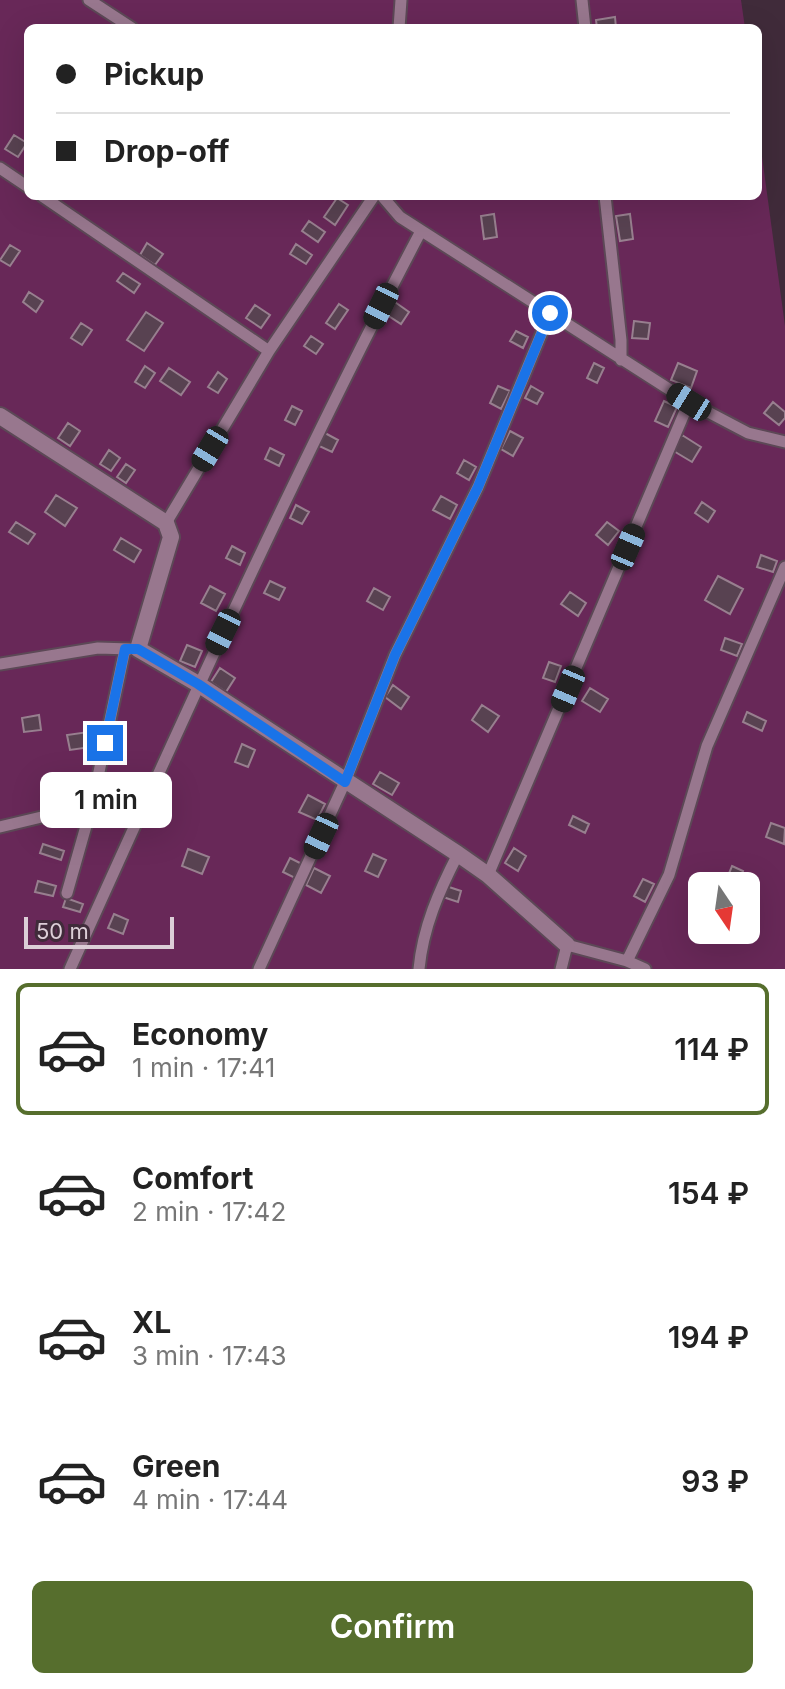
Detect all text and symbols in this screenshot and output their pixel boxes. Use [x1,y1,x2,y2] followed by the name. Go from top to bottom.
[104,56,204,92] text: Pickup
[104,133,230,169] text: Drop-off
[360,279,402,333] car
[532,295,568,331] route start
[662,379,716,425] car
[187,422,233,476] car
[608,520,648,574] car
[202,605,244,659] car
[548,662,588,716] car
[87,725,123,761] route end
[39,771,171,827] callout: 1 min
[74,784,138,815] text: 1 min
[300,809,342,863] car
[688,872,760,944] north arrow
[688,872,760,944] map controls
[24,913,174,949] scale bar
[36,918,89,944] text: 50 m
[36,1013,108,1085] icon: car
[132,1016,268,1052] text: Economy
[674,1031,749,1067] text: 114 ₽
[132,1052,275,1083] text: 1 min · 17:41
[36,1157,108,1229] icon: car
[132,1160,253,1196] text: Comfort
[668,1175,749,1211] text: 154 ₽
[132,1196,286,1227] text: 2 min · 17:42
[36,1301,108,1373] icon: car
[132,1304,171,1340] text: XL
[668,1319,749,1355] text: 194 ₽
[132,1340,287,1371] text: 3 min · 17:43
[36,1445,108,1517] icon: car
[132,1448,220,1484] text: Green
[681,1463,749,1499] text: 93 ₽
[132,1484,288,1515] text: 4 min · 17:44
[32,1581,753,1673] button: Confirm

